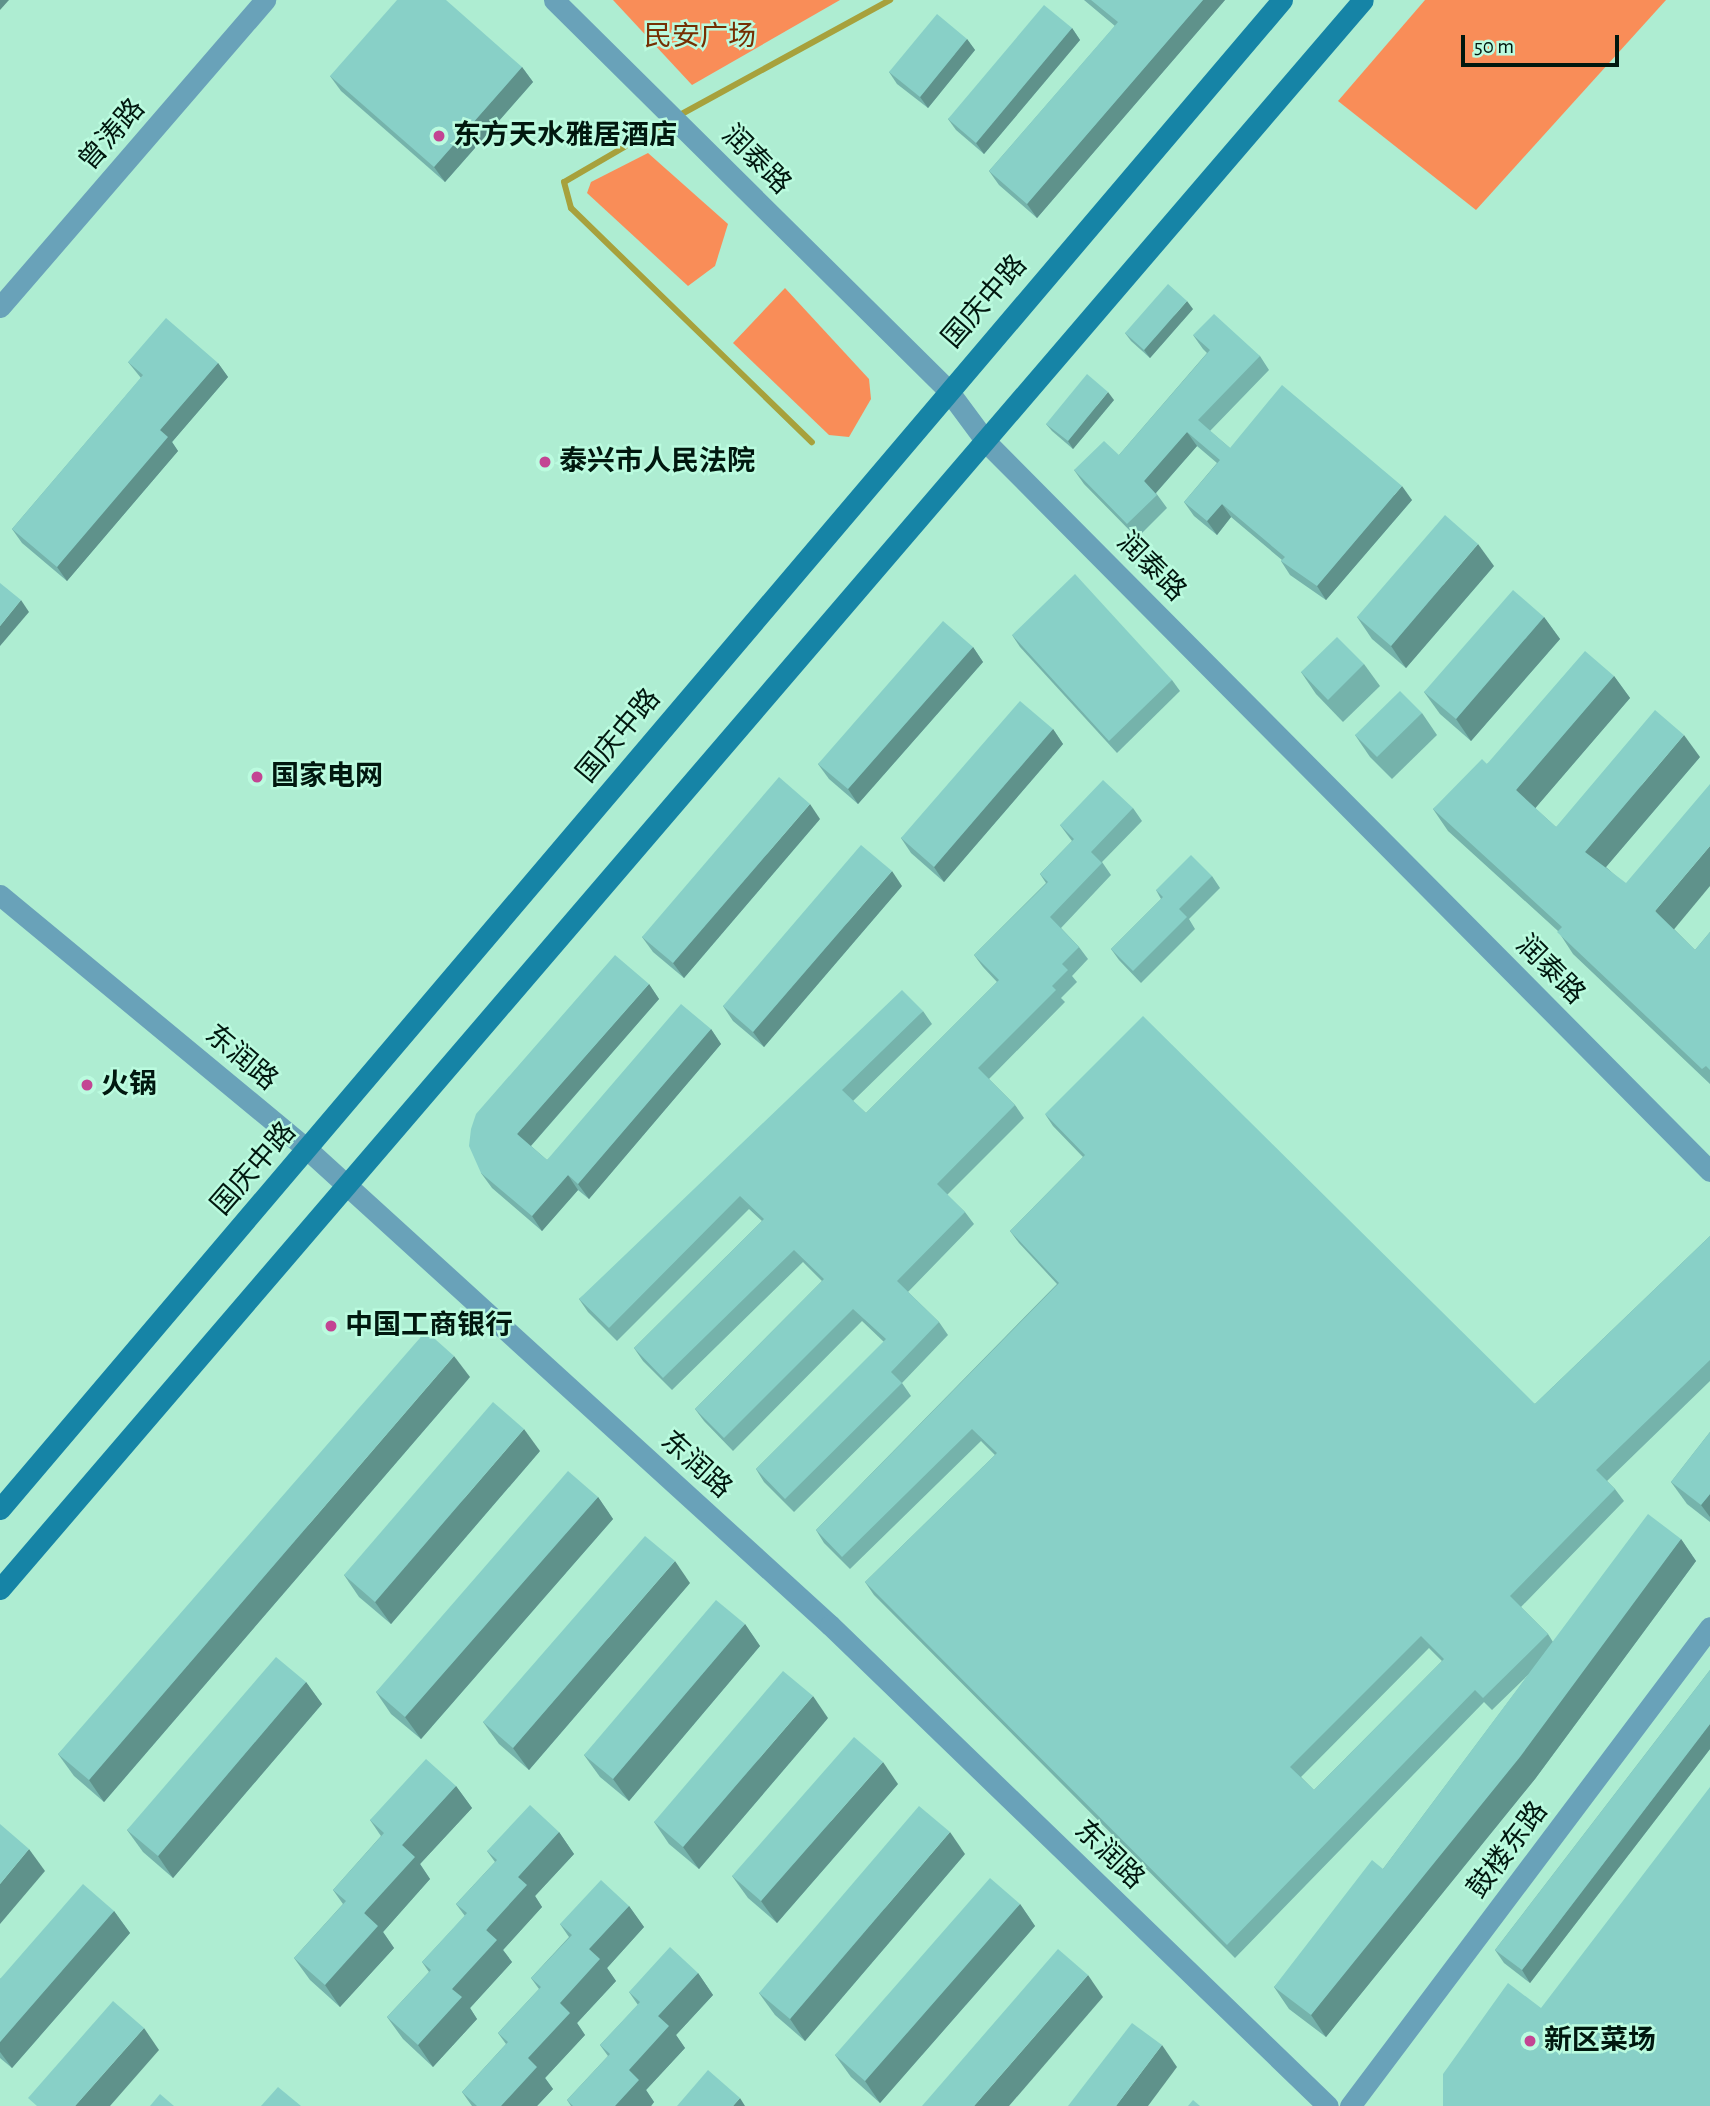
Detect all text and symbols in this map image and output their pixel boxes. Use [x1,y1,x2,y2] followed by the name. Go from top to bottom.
[644,20,756,54] park label: 民安广场
[1465,21,1622,65] scale bar
[1474,36,1514,57] text: 50 m
[72,92,152,178] street label: 曾涛路
[714,118,798,202] street label: 润泰路
[453,119,677,153] place label: 东方天水雅居酒店
[431,128,447,144] marker: 东方天水雅居酒店
[936,249,1034,355] street label: 国庆中路
[559,445,755,479] place label: 泰兴市人民法院
[537,454,553,470] marker: 泰兴市人民法院
[1109,525,1193,609] street label: 润泰路
[570,682,668,790] street label: 国庆中路
[271,760,383,794] place label: 国家电网
[249,769,265,785] marker: 国家电网
[1508,928,1592,1012] street label: 润泰路
[198,1018,284,1098] street label: 东润路
[101,1068,157,1102] place label: 火锅
[79,1077,95,1093] marker: 火锅
[205,1116,303,1222] street label: 国庆中路
[345,1309,513,1343] place label: 中国工商银行
[323,1318,339,1334] marker: 中国工商银行
[654,1424,738,1506] street label: 东润路
[1461,1795,1555,1905] street label: 鼓楼东路
[1067,1814,1151,1896] street label: 东润路
[1544,2024,1656,2058] place label: 新区菜场
[1522,2033,1538,2049] marker: 新区菜场

